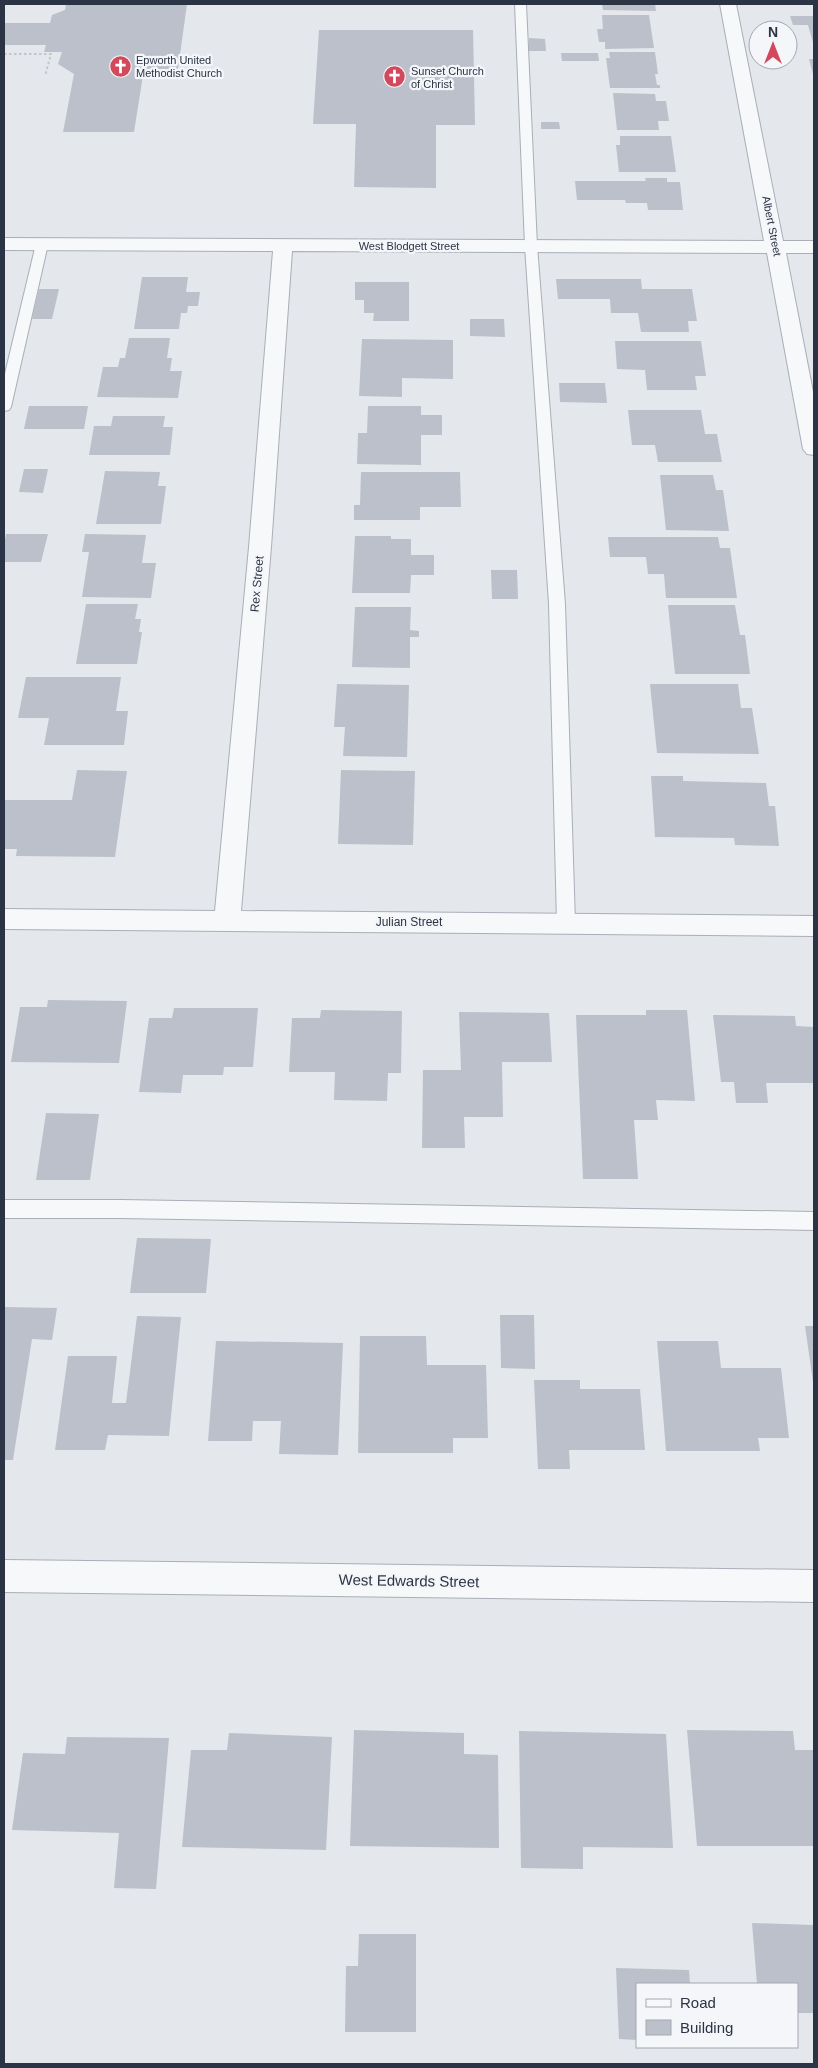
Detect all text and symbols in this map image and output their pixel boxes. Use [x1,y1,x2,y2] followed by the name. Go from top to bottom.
[748,20,798,70] north arrow
[768,24,778,40] text: N
[108,54,132,78] church icon: Epworth United Methodist Church
[136,54,222,79] place label: Epworth United Methodist Church
[383,65,407,89] church icon: Sunset Church of Christ
[411,65,484,90] place label: Sunset Church of Christ
[760,195,784,257] street label: Albert Street
[359,240,459,252] street label: West Blodgett Street
[248,554,267,613] street label: Rex Street
[376,915,443,929] street label: Julian Street
[339,1571,480,1590] street label: West Edwards Street
[636,1983,798,2048] legend
[680,1994,716,2011] text: Road
[680,2019,733,2036] text: Building

